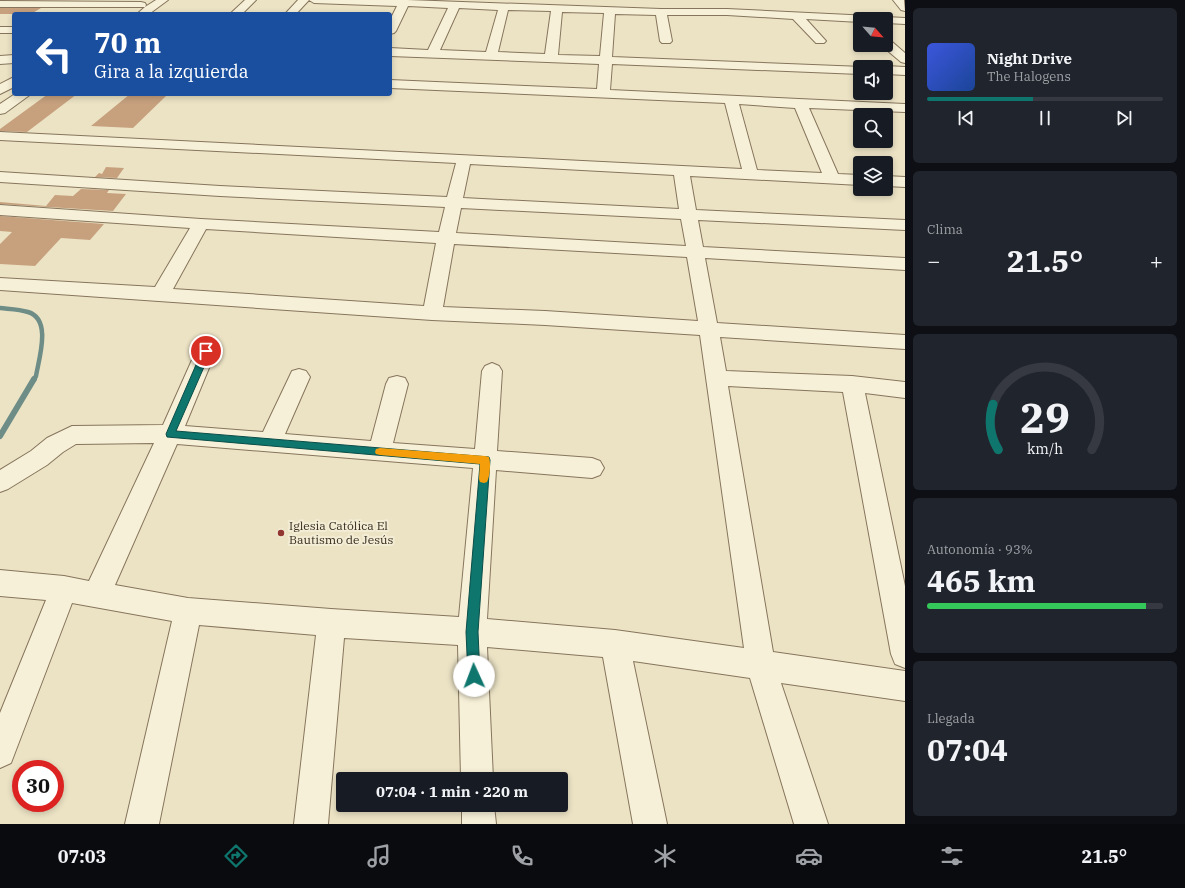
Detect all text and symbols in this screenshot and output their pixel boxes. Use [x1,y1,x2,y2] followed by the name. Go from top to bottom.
[853,12,893,52] north arrow
[853,12,893,196] map controls
[94,24,161,61] text: 70 m
[28,28,80,80] icon: left
[987,49,1072,68] text: Night Drive
[94,60,249,83] text: Gira a la izquierda
[853,60,893,100] button: sound
[987,68,1071,85] text: The Halogens
[955,107,977,129] icon: previous
[1034,107,1056,129] icon: pause
[1113,107,1135,129] icon: next
[853,108,893,148] button: search
[853,156,893,196] button: layers
[927,221,963,238] text: Clima
[1007,241,1083,280] text: 21.5°
[927,246,940,275] text: −
[1150,246,1163,275] text: +
[189,334,223,368] pin
[195,340,217,362] icon: arrive
[1020,390,1070,444] text: 29
[1027,439,1063,458] text: km/h
[289,518,393,547] place label: Iglesia Católica El Bautismo de Jesús
[276,528,286,538] marker: Iglesia Católica El Bautismo de Jesús
[927,541,1033,558] text: Autonomía · 93%
[927,561,1036,600] text: 465 km
[453,655,495,697] position arrow
[927,710,975,727] text: Llegada
[927,730,1008,769] text: 07:04
[12,760,64,812] speed limit sign: 30
[376,782,528,801] text: 07:04 · 1 min · 220 m
[222,842,250,870] icon: directions
[365,842,393,870] icon: music
[508,842,536,870] icon: phone
[651,842,679,870] icon: climate
[795,842,823,870] icon: car
[938,842,966,870] icon: filters
[58,845,106,868] text: 07:03
[1081,845,1127,868] text: 21.5°

